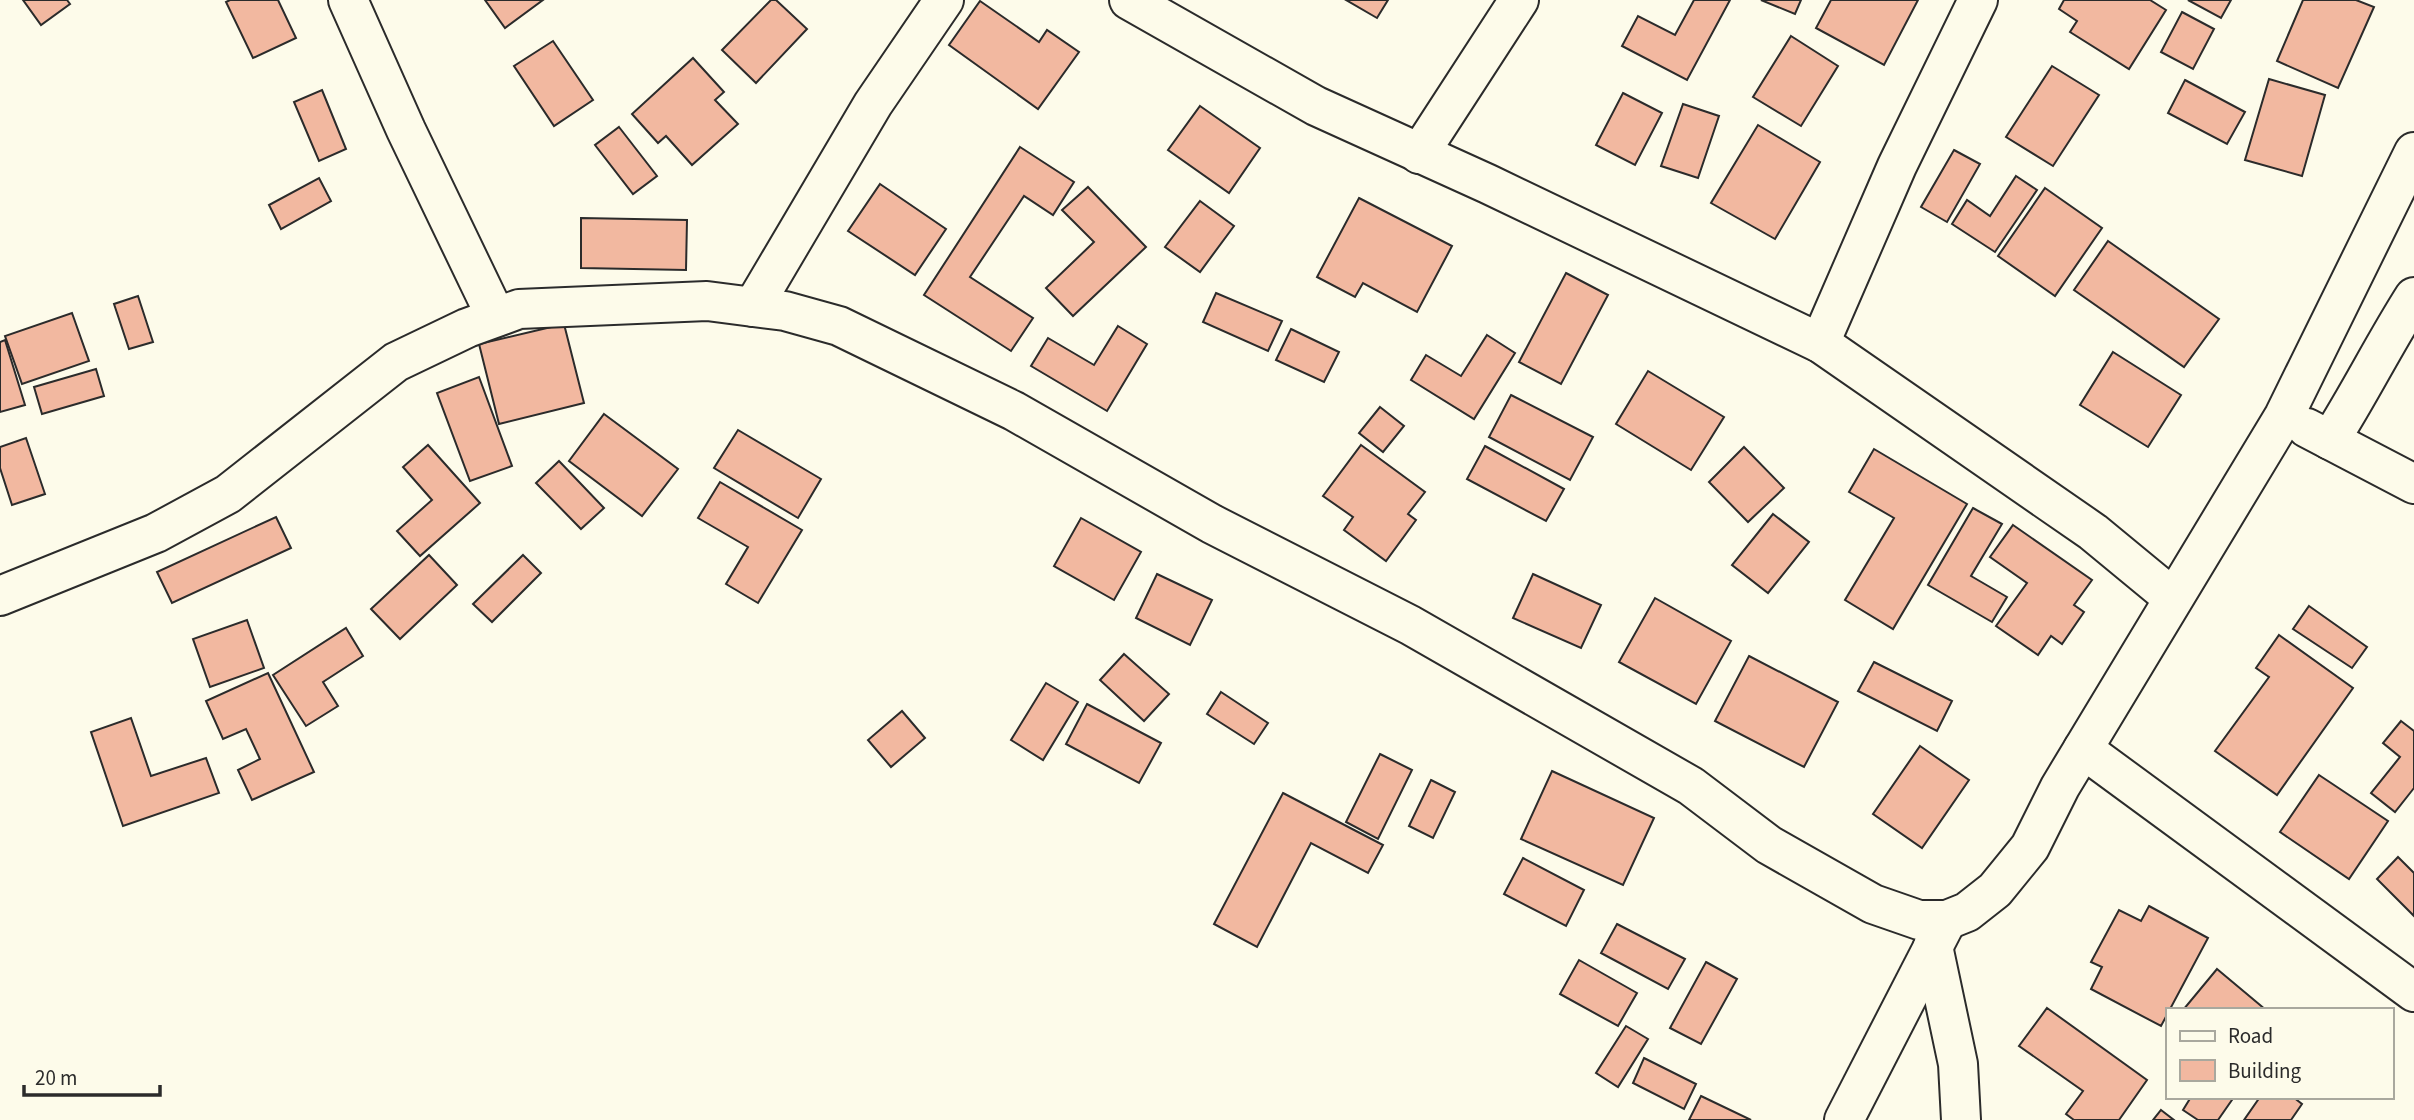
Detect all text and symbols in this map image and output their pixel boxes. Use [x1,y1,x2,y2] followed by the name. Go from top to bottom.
[2166,1008,2393,1099] legend
[2228,1021,2273,1051] text: Road
[24,1054,161,1098] scale bar
[2228,1056,2302,1086] text: Building
[35,1063,77,1093] text: 20 m

